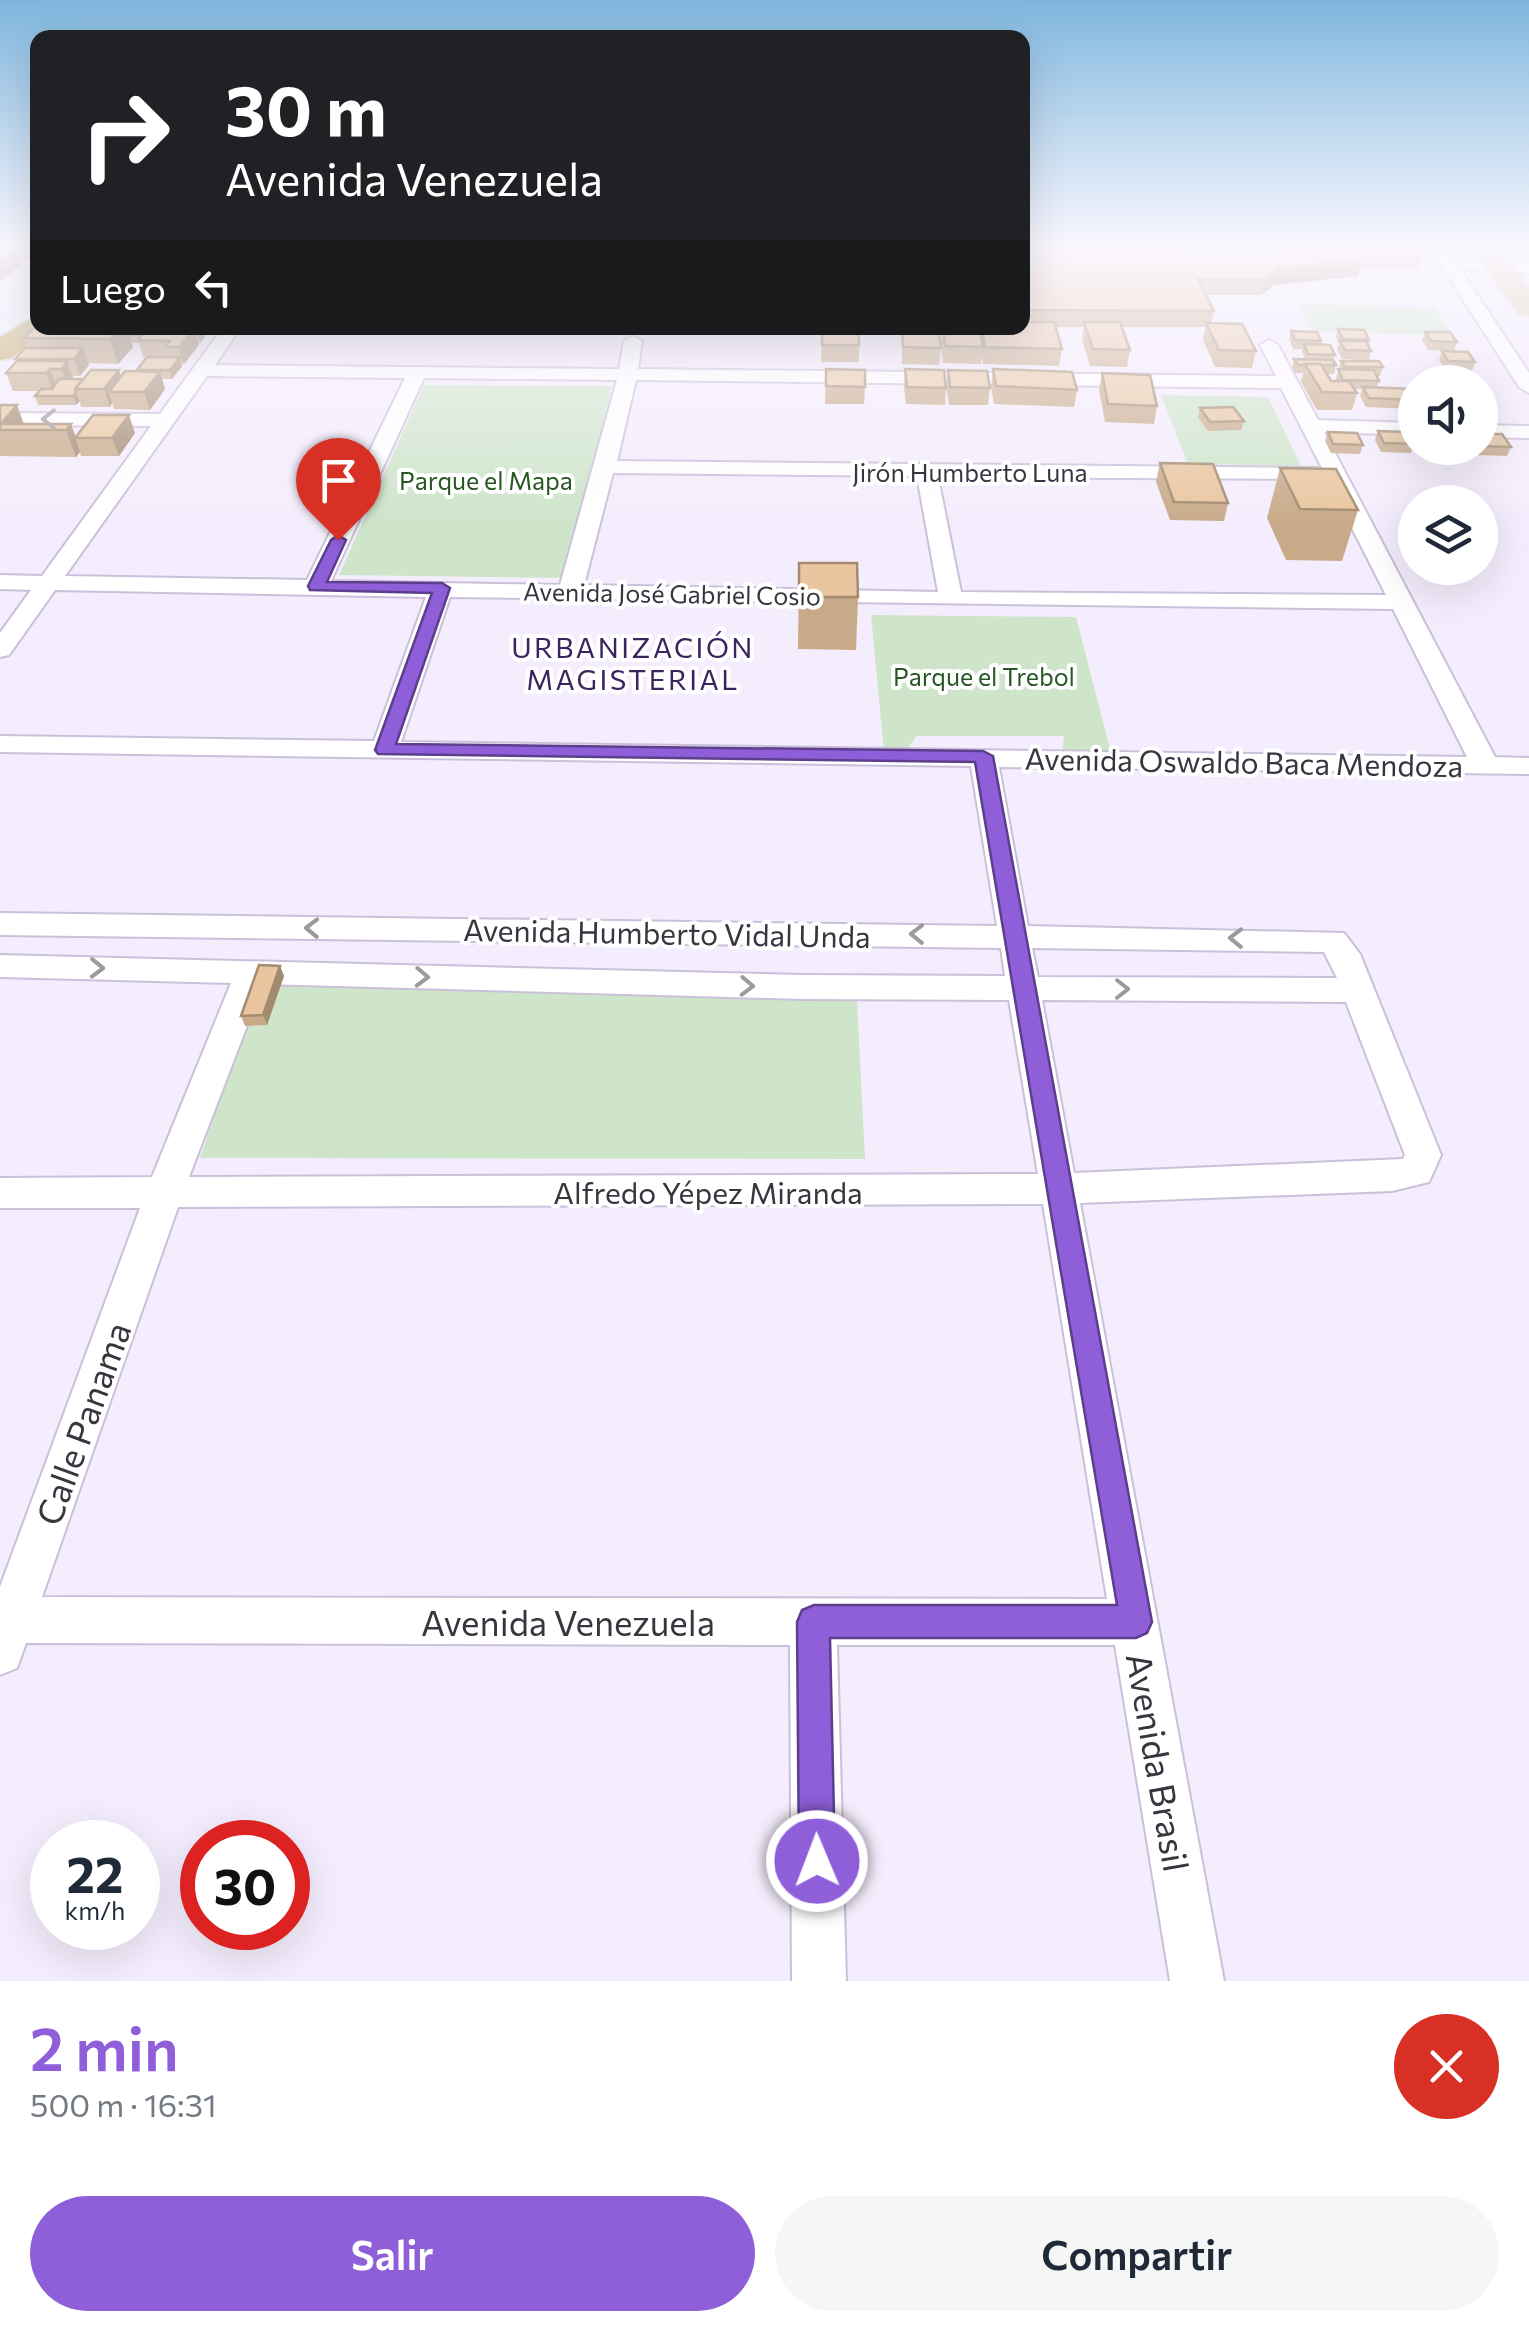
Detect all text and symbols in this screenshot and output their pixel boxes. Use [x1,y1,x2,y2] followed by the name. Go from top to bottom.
[225,65,387,150] text: 30 m
[60,70,190,200] icon: right
[225,150,603,205] text: Avenida Venezuela
[186,260,241,315] icon: left
[60,264,166,311] text: Luego
[1398,365,1498,585] map controls
[1398,365,1498,465] button: sound
[40,409,56,430] one-way arrow
[296,438,381,541] pin
[311,453,366,508] icon: arrive
[852,457,1088,487] street label: Jirón Humberto Luna
[399,465,573,495] park label: Parque el Mapa
[1398,485,1498,585] button: layers
[523,575,821,611] street label: Avenida José Gabriel Cosio
[511,630,755,696] district label: URBANIZACIÓN MAGISTERIAL
[893,661,1075,691] park label: Parque el Trebol
[1024,739,1464,783] street label: Avenida Oswaldo Baca Mendoza
[463,910,871,954] street label: Avenida Humberto Vidal Unda
[304,917,320,938] one-way arrow
[909,923,924,945] one-way arrow
[1227,927,1242,949] one-way arrow
[90,958,106,979] one-way arrow
[415,966,431,987] one-way arrow
[740,975,756,996] one-way arrow
[1114,978,1130,1000] one-way arrow
[553,1173,863,1210] street label: Alfredo Yépez Miranda
[25,1316,139,1530] street label: Calle Panama
[421,1600,715,1643] street label: Avenida Venezuela
[1119,1649,1199,1875] street label: Avenida Brasil
[765,1809,869,1913] position arrow
[180,1820,310,1950] speed limit sign: 30
[67,1842,123,1903] text: 22
[65,1895,125,1925] text: km/h
[30,2010,179,2083] text: 2 min
[1394,2014,1499,2119] button: close
[30,2084,217,2124] text: 500 m · 16:31
[30,2196,755,2311] button: Salir
[775,2196,1499,2311] button: Compartir

